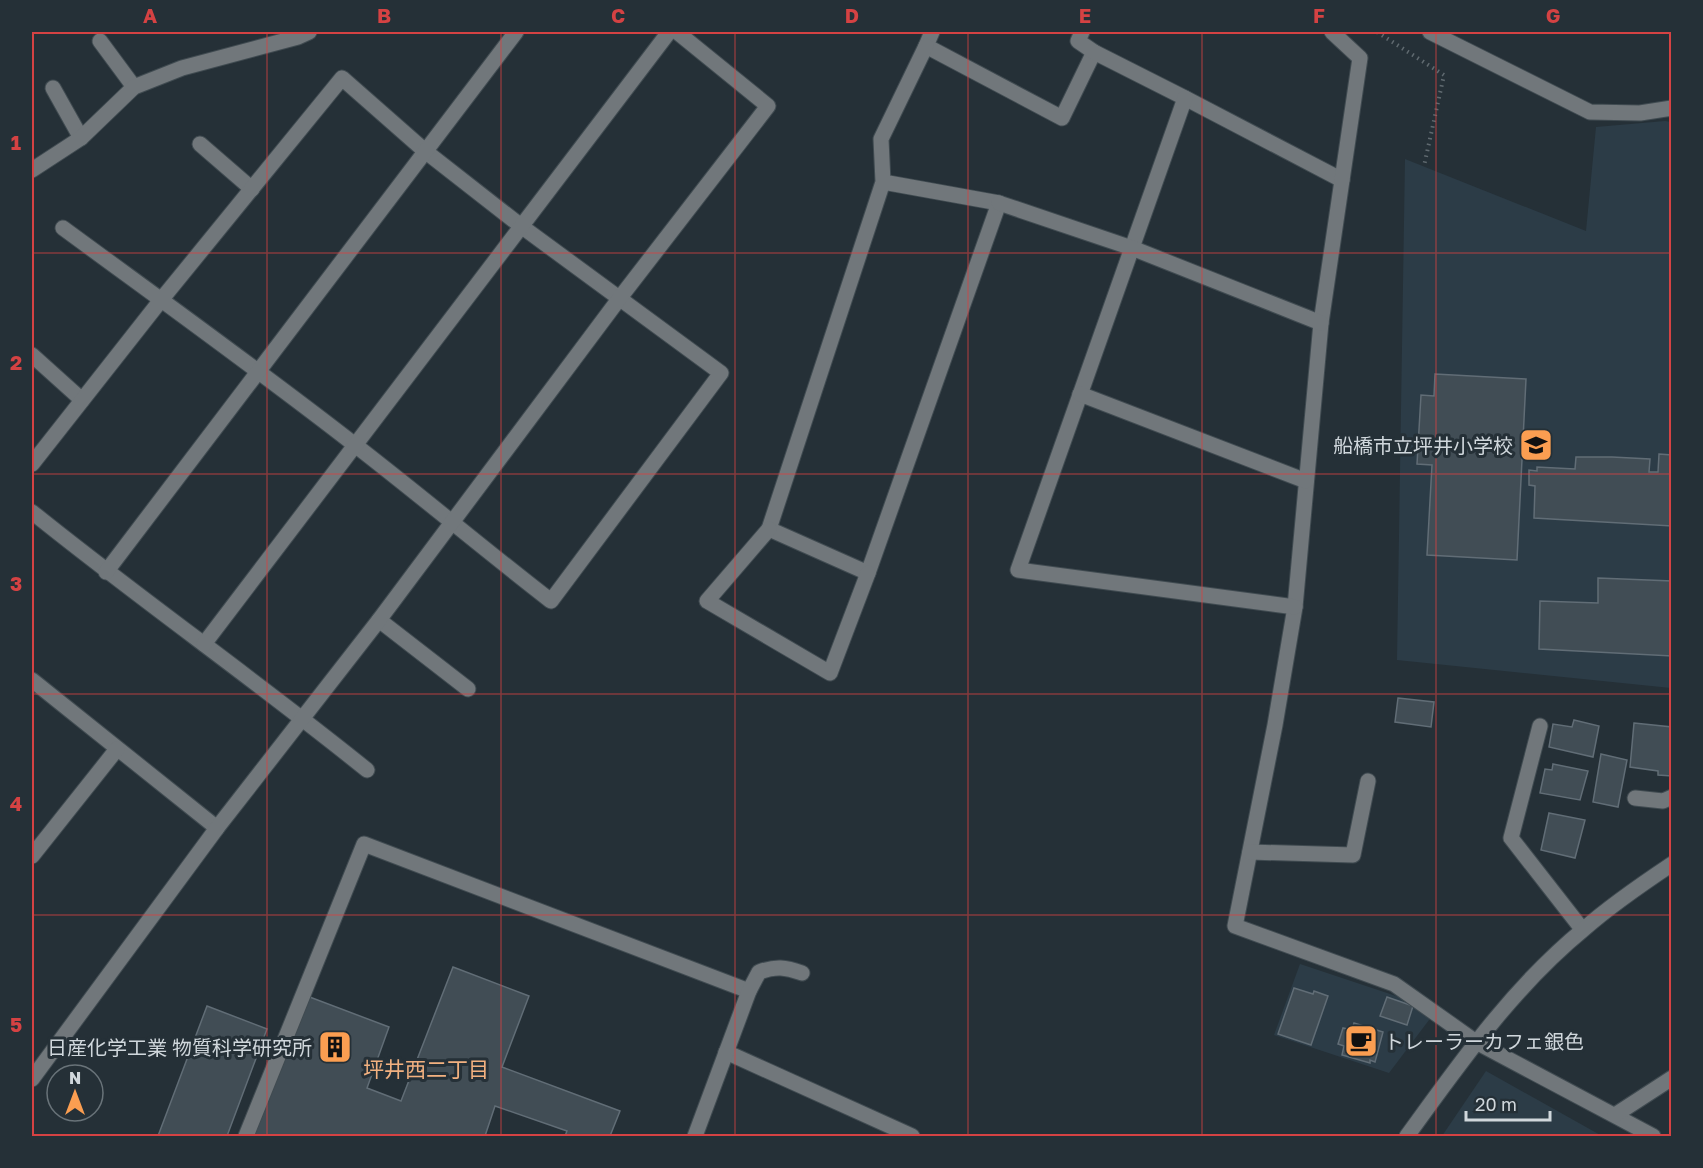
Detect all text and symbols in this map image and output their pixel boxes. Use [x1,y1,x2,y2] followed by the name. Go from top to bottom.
[143,3,157,27] text: A
[377,3,391,27] text: B
[611,3,625,27] text: C
[845,3,859,27] text: D
[1079,3,1091,27] text: E
[1313,3,1325,27] text: F
[1546,3,1560,27] text: G
[11,130,21,154] text: 1
[10,350,22,374] text: 2
[1518,427,1554,463] school or university icon: 船橋市立坪井小学校
[1333,433,1513,457] place label: 船橋市立坪井小学校
[10,571,22,595] text: 3
[10,791,22,815] text: 4
[10,1012,22,1036] text: 5
[1343,1023,1379,1059] cafe icon: トレーラーカフェ銀色
[317,1029,353,1065] building icon: 日産化学工業 物質科学研究所
[1384,1029,1584,1053] place label: トレーラーカフェ銀色
[47,1035,312,1059] place label: 日産化学工業 物質科学研究所
[363,1056,489,1082] district label: 坪井西二丁目
[45,1063,105,1123] north arrow
[69,1068,81,1088] text: N
[1466,1084,1550,1122] scale bar
[1475,1093,1517,1115] text: 20 m

